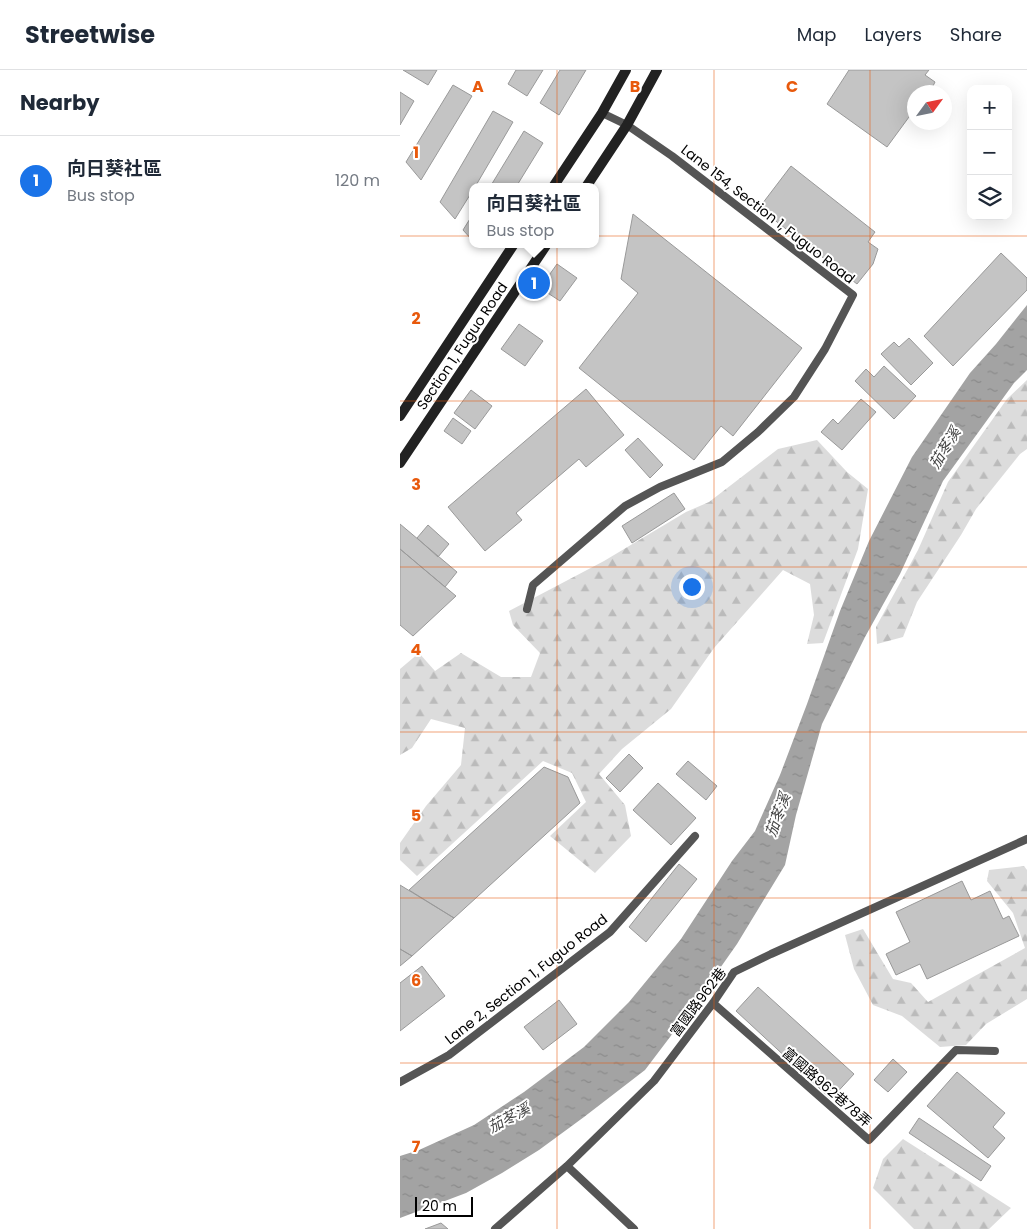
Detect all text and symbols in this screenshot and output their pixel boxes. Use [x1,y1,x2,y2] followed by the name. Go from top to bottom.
[25,18,155,51] text: Streetwise
[797,22,837,47] text: Map
[865,22,922,47] text: Layers
[950,22,1002,47] text: Share
[472,75,484,98] text: A
[630,75,640,98] text: B
[786,75,798,98] text: C
[907,85,952,130] north arrow
[967,85,1012,220] map controls
[967,85,1012,130] button: +
[20,88,100,117] text: Nearby
[967,130,1012,175] button: −
[677,140,859,288] street label: Lane 154, Section 1, Fuguo Road
[413,141,419,164] text: 1
[67,155,162,182] text: 向日葵社區
[33,169,39,192] text: 1
[335,169,380,192] text: 120 m
[967,175,1012,220] button: layers
[469,183,599,248] popup
[67,184,135,207] text: Bus stop
[486,190,582,217] text: 向日葵社區
[486,219,554,242] text: Bus stop
[518,264,550,302] pin: 1
[412,278,512,414] street label: Section 1, Fuguo Road
[411,307,421,330] text: 2
[924,421,966,472] water label: 茄苳溪
[411,473,421,496] text: 3
[679,574,705,600] your location
[411,638,422,661] text: 4
[760,788,796,840] water label: 茄苳溪
[411,804,421,827] text: 5
[440,909,612,1049] street label: Lane 2, Section 1, Fuguo Road
[665,963,731,1041] street label: 富國路962巷
[411,969,421,992] text: 6
[778,1043,876,1131] street label: 富國路962巷78弄
[484,1097,535,1137] water label: 茄苳溪
[412,1135,421,1158] text: 7
[415,1194,472,1217] scale bar
[422,1196,457,1216] text: 20 m

